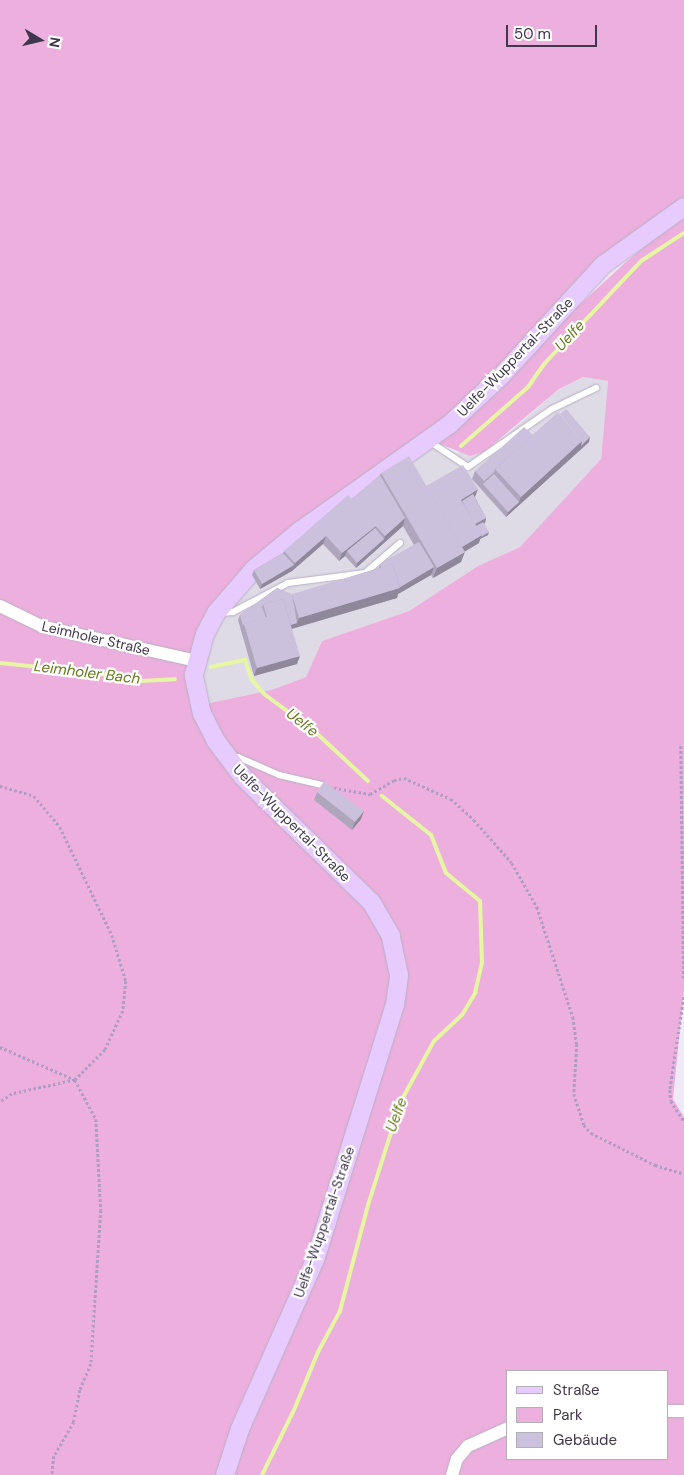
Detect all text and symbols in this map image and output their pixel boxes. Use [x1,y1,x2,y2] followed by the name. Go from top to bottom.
[15,15,65,65] north arrow
[509,15,600,47] scale bar
[514,24,551,44] text: 50 m
[45,36,65,49] text: N
[454,294,576,420] street label: Uelfe-Wuppertal-Straße
[551,317,589,355] water label: Uelfe
[40,617,152,659] street label: Leimholer Straße
[33,658,141,688] water label: Leimholer Bach
[283,705,321,741] water label: Uelfe
[230,761,354,885] street label: Uelfe-Wuppertal-Straße
[382,1095,412,1135] water label: Uelfe
[290,1144,358,1300] street label: Uelfe-Wuppertal-Straße
[507,1370,669,1460] legend
[553,1380,600,1400] text: Straße
[553,1405,583,1425] text: Park
[553,1430,617,1450] text: Gebäude

